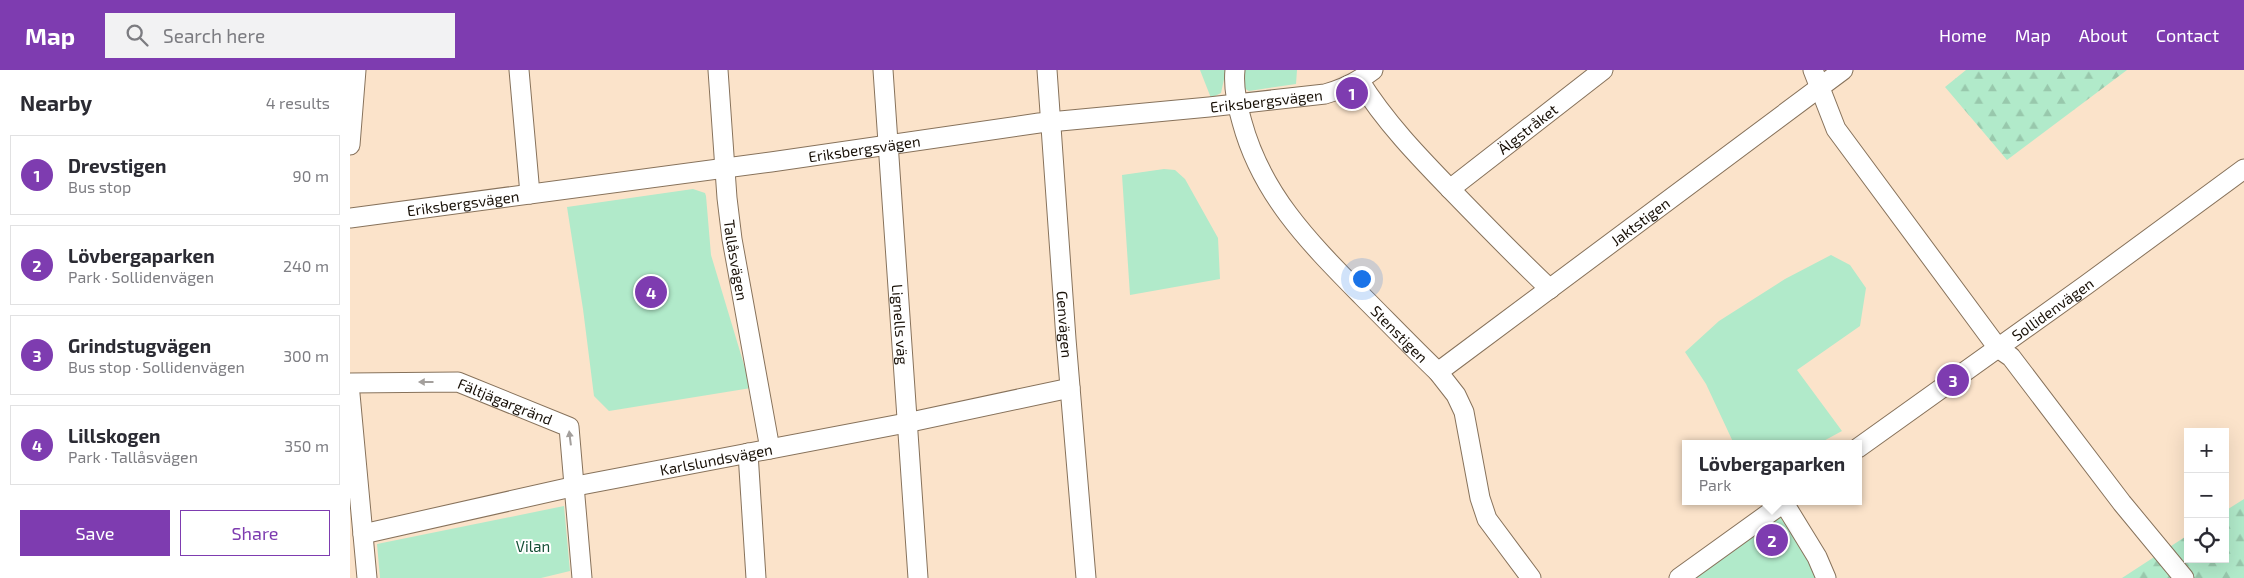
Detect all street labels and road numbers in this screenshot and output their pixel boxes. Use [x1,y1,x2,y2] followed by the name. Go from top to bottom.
[1209,85,1324,116] street label: Eriksbergsvägen
[1494,100,1561,158] street label: Älgstråket
[807,131,922,165] street label: Eriksbergsvägen
[406,187,520,219] street label: Eriksbergsvägen
[1607,194,1673,249] street label: Jaktstigen
[721,219,752,302] street label: Tallåsvägen
[2008,274,2097,344] street label: Sollidenvägen
[889,284,912,366] street label: Lignells väg
[1054,290,1077,359] street label: Genvägen
[1367,301,1432,366] street label: Stenstigen
[455,374,555,428] street label: Fältjägargränd
[658,440,774,479] street label: Karlslundsvägen

